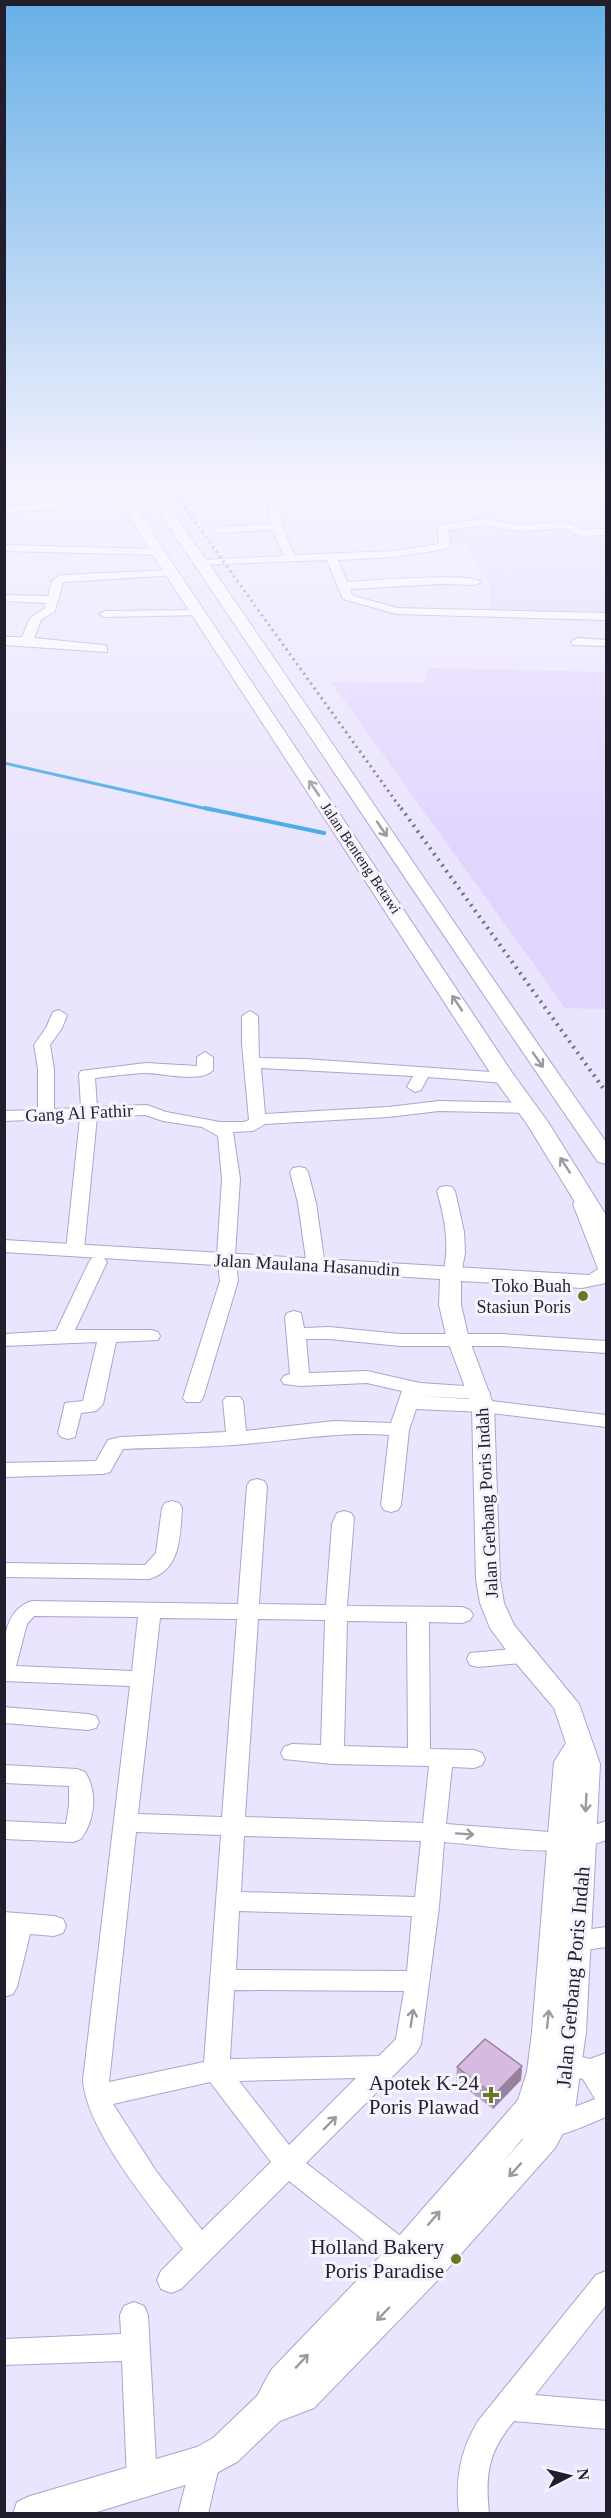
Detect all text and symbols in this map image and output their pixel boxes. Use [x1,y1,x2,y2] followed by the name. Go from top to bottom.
[308,780,320,797] one-way arrow
[318,799,404,917] street label: Jalan Benteng Betawi
[376,820,388,836] one-way arrow
[451,995,463,1011] one-way arrow
[532,1051,544,1067] one-way arrow
[25,1100,133,1126] street label: Gang Al Fathir
[559,1157,571,1174] one-way arrow
[214,1250,400,1280] street label: Jalan Maulana Hasanudin
[476,1276,571,1317] place label: Toko Buah Stasiun Poris
[576,1289,590,1303] marker: Toko Buah Stasiun Poris
[472,1407,502,1599] street label: Jalan Gerbang Poris Indah
[580,1793,591,1813] one-way arrow
[454,1828,474,1839] one-way arrow
[551,1865,595,2089] street label: Jalan Gerbang Poris Indah
[407,2009,418,2029] one-way arrow
[543,2010,554,2030] one-way arrow
[369,2071,480,2119] place label: Apotek K-24 Poris Plawad
[484,2088,498,2102] marker: Apotek K-24 Poris Plawad
[322,2115,337,2130] one-way arrow
[508,2163,522,2178] one-way arrow
[427,2211,441,2226] one-way arrow
[310,2235,445,2283] place label: Holland Bakery Poris Paradise
[449,2252,463,2266] marker: Holland Bakery Poris Paradise
[376,2306,390,2321] one-way arrow
[295,2354,309,2369] one-way arrow
[539,2446,599,2506] north arrow
[574,2467,593,2481] text: N

